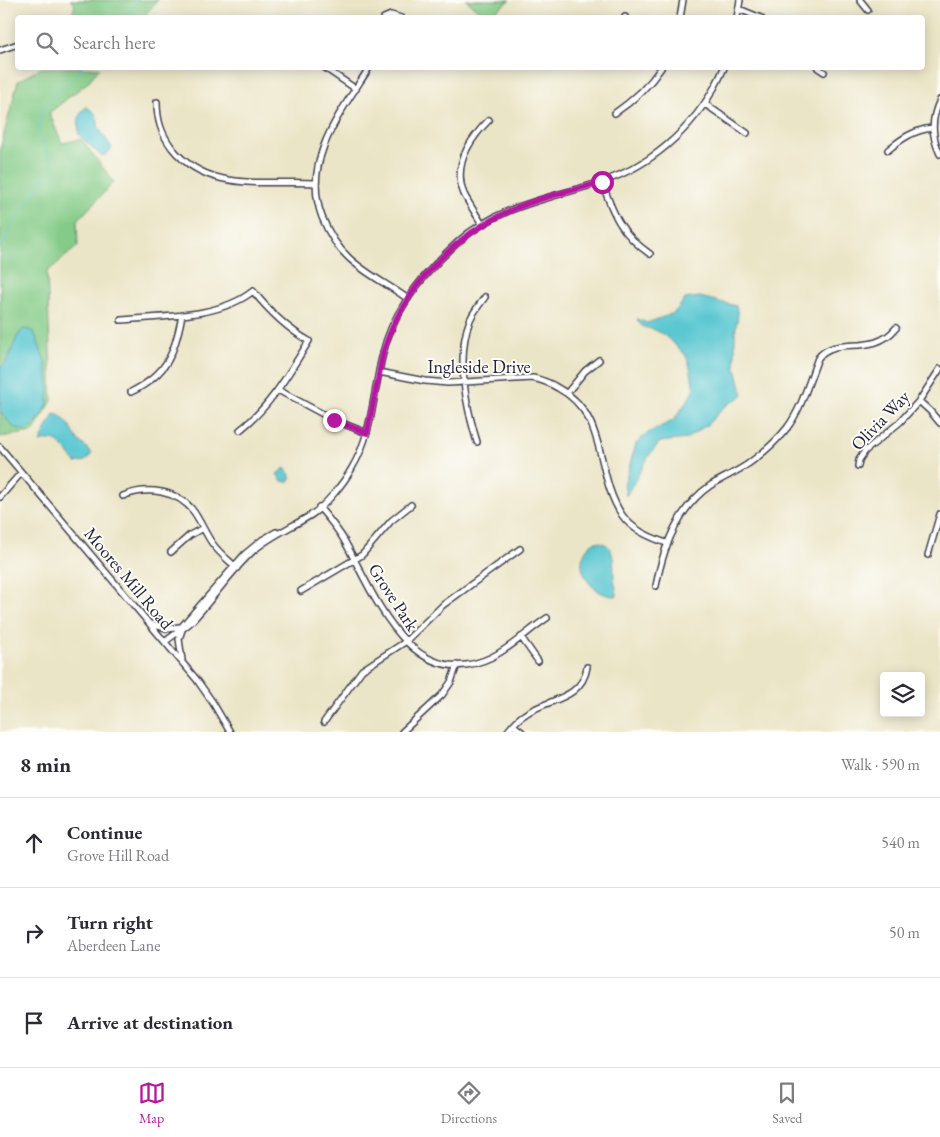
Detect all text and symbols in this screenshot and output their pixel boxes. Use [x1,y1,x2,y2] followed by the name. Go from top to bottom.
[15,15,925,70] search box
[33,29,61,57] icon: search
[73,30,155,55] text: Search here
[591,171,614,194] route start
[427,355,531,378] street label: Ingleside Drive
[846,385,914,455] street label: Olivia Way
[323,409,346,432] route end
[79,522,179,635] street label: Moores Mill Road
[364,559,425,636] street label: Grove Park
[880,672,925,717] map controls
[880,672,925,717] button: layers
[20,751,71,778] text: 8 min
[841,754,920,775] text: Walk · 590 m
[67,820,142,845] text: Continue
[20,829,48,857] icon: ahead
[881,832,920,853] text: 540 m
[67,845,169,866] text: Grove Hill Road
[67,910,153,935] text: Turn right
[20,919,48,947] icon: right
[889,922,920,943] text: 50 m
[67,935,160,956] text: Aberdeen Lane
[20,1009,48,1037] icon: arrive
[67,1010,233,1035] text: Arrive at destination
[138,1079,166,1127] tab: Map
[441,1079,497,1127] tab: Directions
[772,1079,802,1127] tab: Saved

